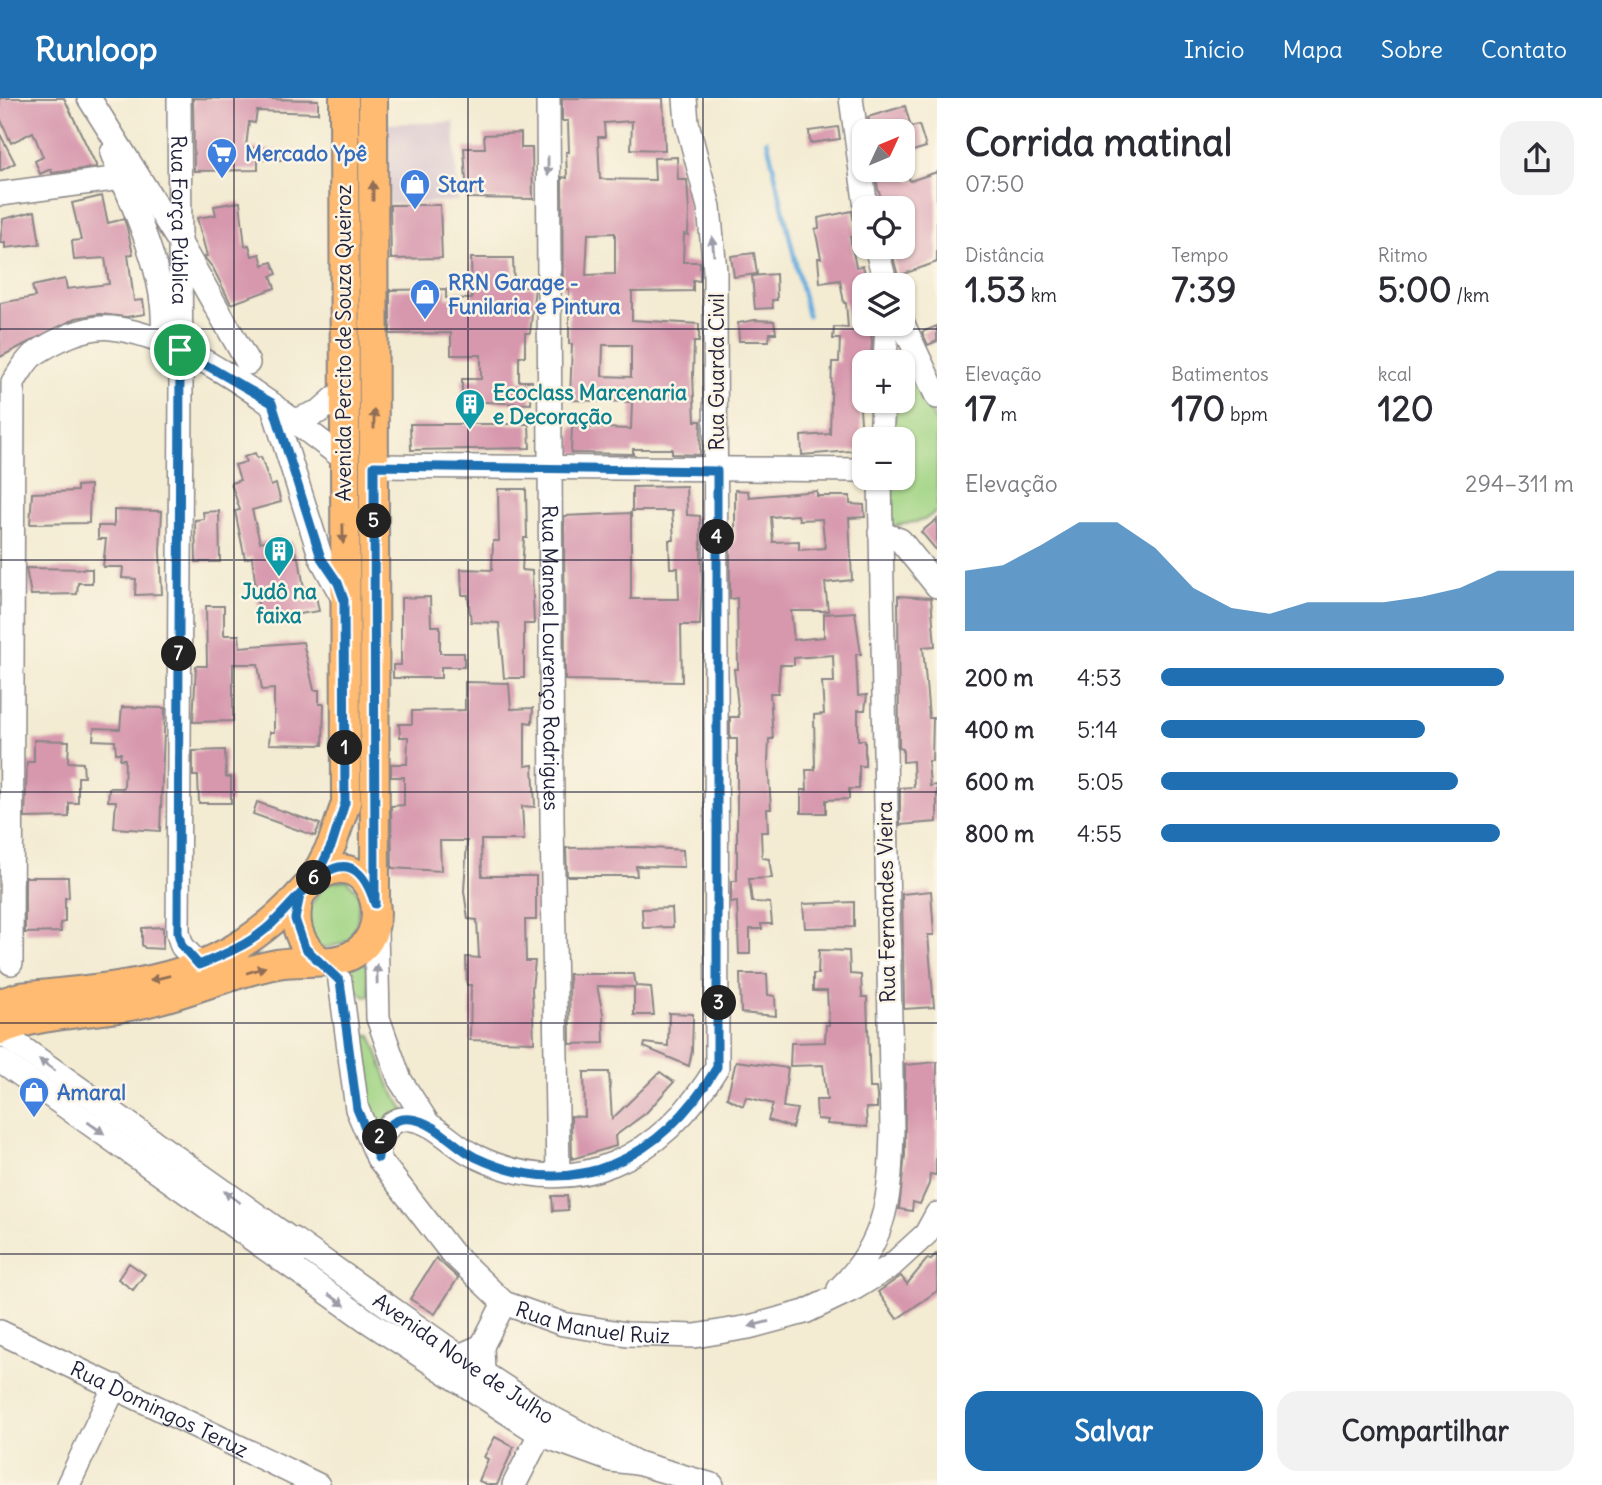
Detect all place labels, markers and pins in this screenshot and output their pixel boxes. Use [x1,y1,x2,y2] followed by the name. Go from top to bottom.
[205,136,239,180] supermarket icon: Mercado Ypê
[245,140,367,167] place label: Mercado Ypê
[398,167,432,211] shop icon: Start
[438,171,485,198] place label: Start
[448,269,620,320] place label: RRN Garage - Funilaria e Pintura
[408,277,442,321] shop icon: RRN Garage - Funilaria e Pintura
[150,320,210,380] pin
[493,379,687,430] place label: Ecoclass Marcenaria e Decoração
[453,387,487,431] building icon: Ecoclass Marcenaria e Decoração
[356,504,392,538] pin: 5
[700,520,734,555] pin: 4
[262,534,296,578] building icon: Judô na faixa
[241,578,317,629] place label: Judô na faixa
[162,636,196,672] pin: 7
[328,730,362,766] pin: 1
[296,860,332,896] pin: 6
[702,986,736,1020] pin: 3
[17,1075,51,1119] shop icon: Amaral
[57,1079,126,1106] place label: Amaral
[362,1119,398,1154] pin: 2

